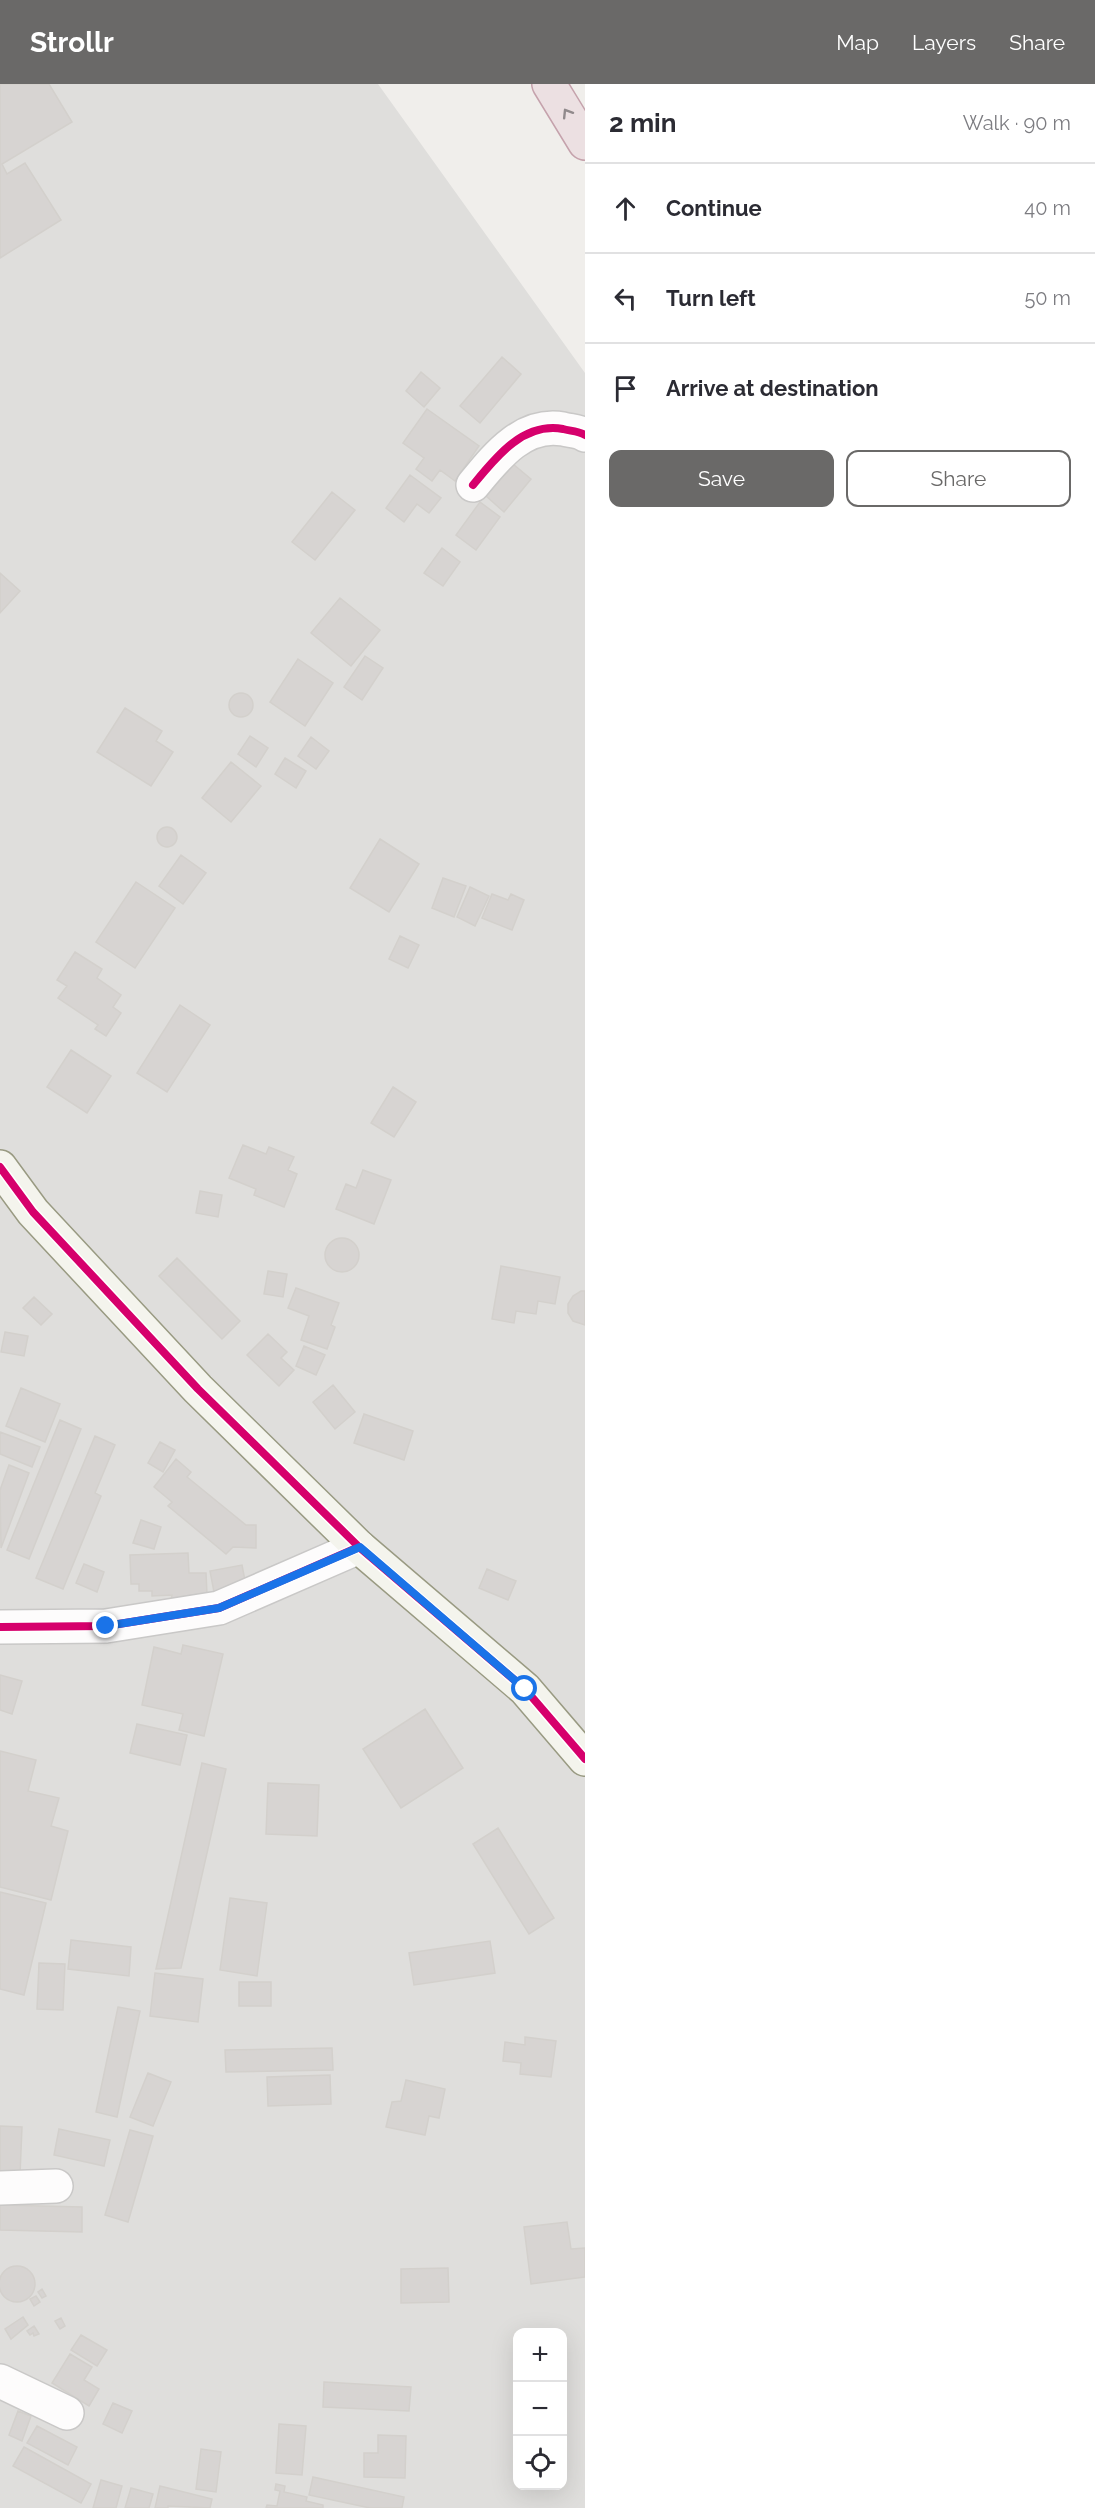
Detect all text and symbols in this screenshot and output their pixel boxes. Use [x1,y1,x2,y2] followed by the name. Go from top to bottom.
[30,26,114,59] text: Strollr
[836,30,879,55] text: Map
[912,30,976,55] text: Layers
[1009,30,1065,55] text: Share
[609,108,676,138] text: 2 min
[562,109,574,119] one-way arrow
[963,111,1071,135] text: Walk · 90 m
[609,192,642,225] icon: ahead
[666,195,762,221] text: Continue
[1024,196,1071,220] text: 40 m
[609,282,642,315] icon: left
[666,285,756,311] text: Turn left
[1024,286,1071,310] text: 50 m
[609,372,642,405] icon: arrive
[666,375,879,401] text: Arrive at destination
[609,450,834,507] button: Save
[846,450,1071,507] button: Share
[92,1612,118,1638] route end
[511,1675,537,1701] route start
[513,2328,567,2490] map controls
[513,2328,567,2382] button: +
[513,2382,567,2436] button: −
[513,2436,567,2490] button: locate

